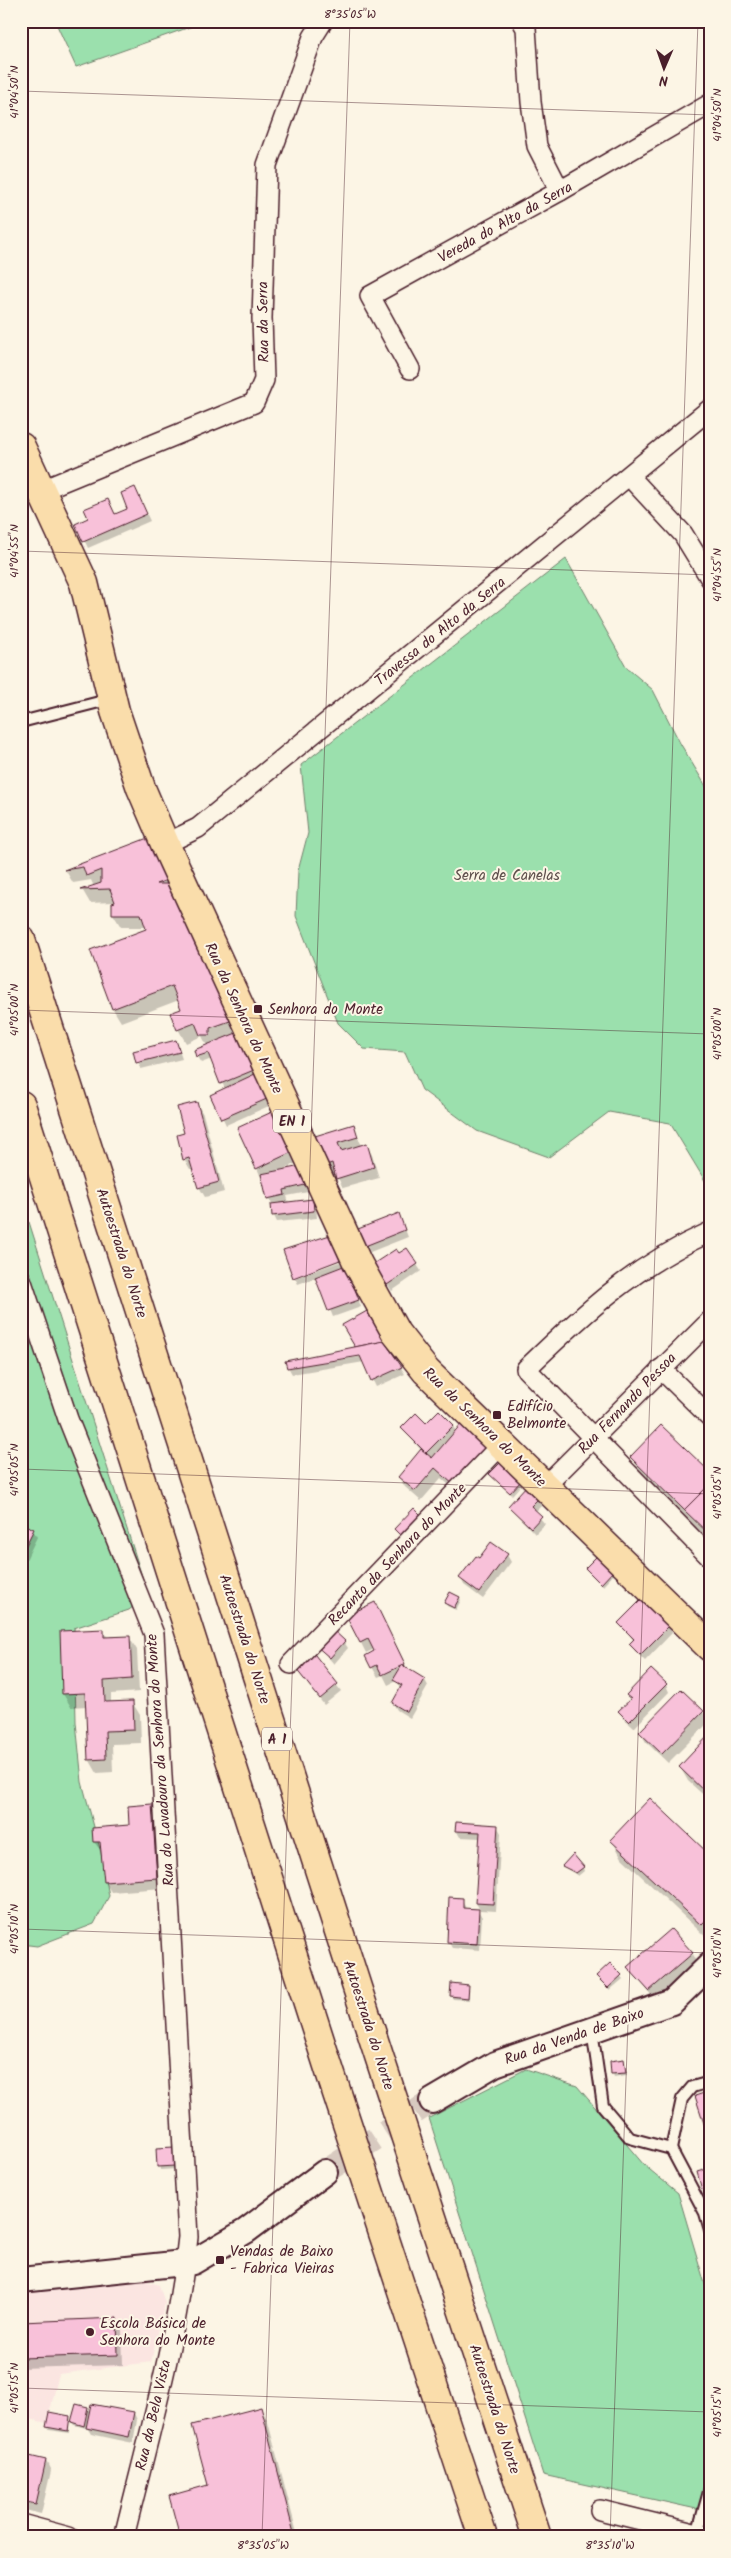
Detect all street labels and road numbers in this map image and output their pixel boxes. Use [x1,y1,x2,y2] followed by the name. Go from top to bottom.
[434,176,577,270] street label: Vereda do Alto da Serra
[251,281,277,363] street label: Rua da Serra
[370,571,511,692] street label: Travessa do Alto da Serra
[197,939,289,1098] street label: Rua da Senhora do Monte
[273,1110,311,1132] road number: EN 1
[89,1185,153,1322] street label: Autoestrada do Norte
[573,1347,683,1460] street label: Rua Fernando Pessoa
[417,1362,552,1494] street label: Rua da Senhora do Monte
[323,1477,473,1632] street label: Recanto da Senhora do Monte
[212,1571,276,1708] street label: Autoestrada do Norte
[140,1633,182,1887] street label: Rua do Lavadouro da Senhora do Monte
[262,1728,292,1750] road number: A 1
[336,1957,400,2094] street label: Autoestrada do Norte
[501,2002,648,2072] street label: Rua da Venda de Baixo
[462,2341,526,2478] street label: Autoestrada do Norte
[130,2357,178,2473] street label: Rua da Bela Vista

